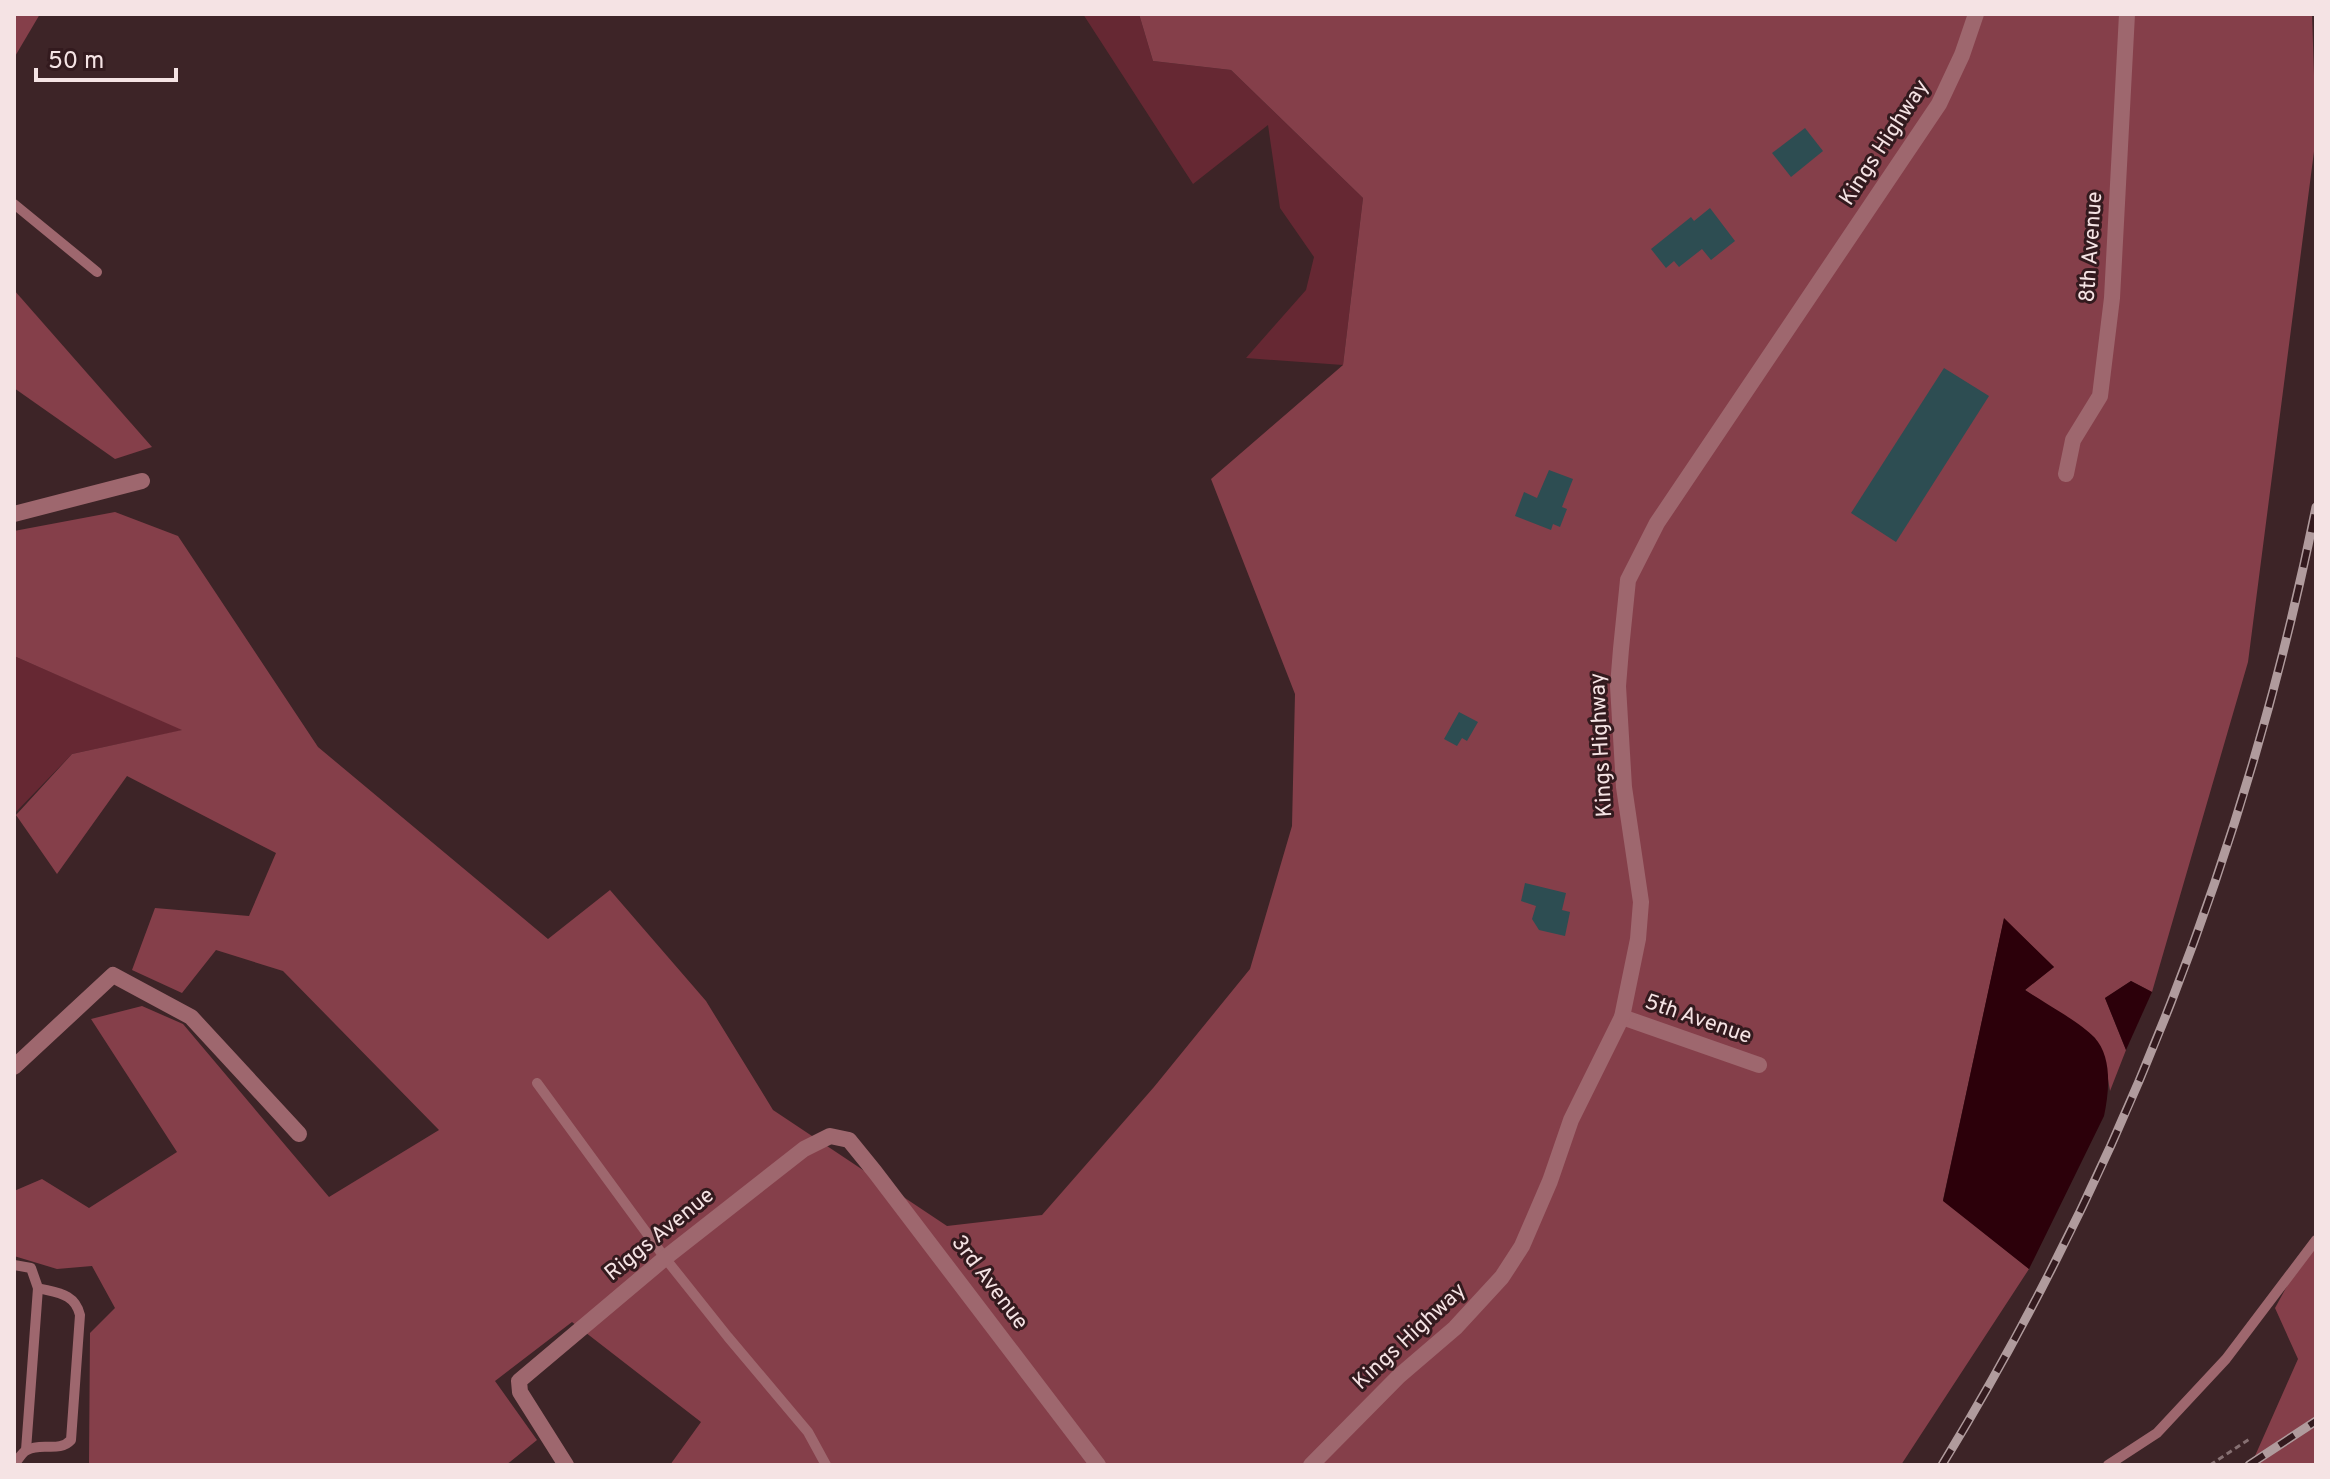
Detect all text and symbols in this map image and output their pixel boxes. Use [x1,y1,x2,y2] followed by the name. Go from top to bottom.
[36,32,176,82] scale bar
[48,47,104,77] text: 50 m
[1834,75,1936,211] street label: Kings Highway
[2075,191,2109,303] street label: 8th Avenue
[1585,672,1619,818] street label: Kings Highway
[1641,989,1755,1051] street label: 5th Avenue
[600,1183,720,1287] street label: Riggs Avenue
[945,1230,1033,1336] street label: 3rd Avenue
[1348,1278,1472,1396] street label: Kings Highway

